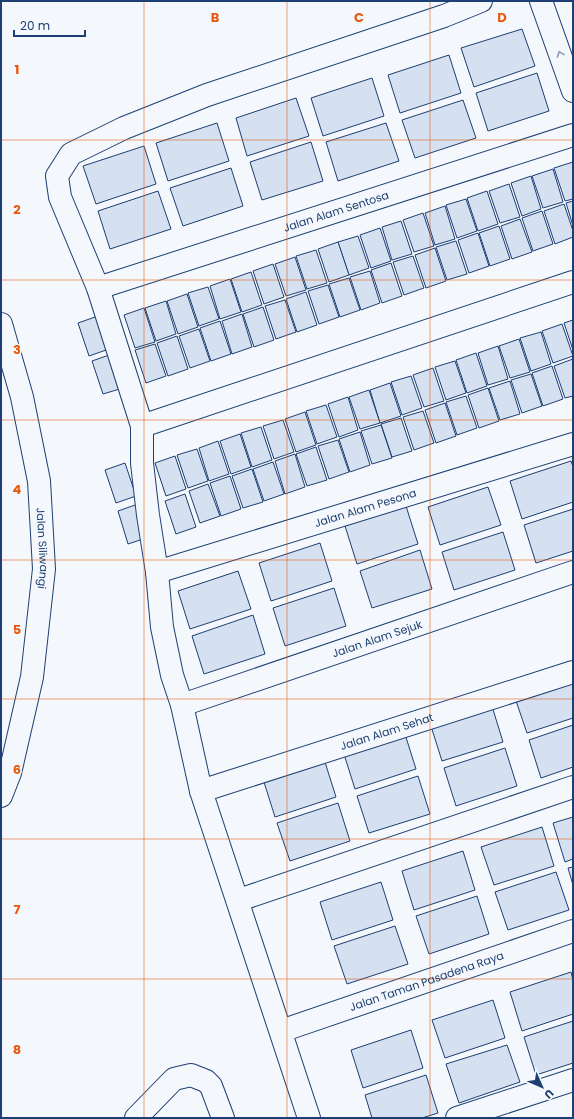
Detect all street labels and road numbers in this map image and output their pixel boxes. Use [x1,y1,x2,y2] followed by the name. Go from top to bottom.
[281,187,391,236] street label: Jalan Alam Sentosa
[312,485,418,531] street label: Jalan Alam Pesona
[33,507,52,590] street label: Jalan Siliwangi
[330,616,424,661] street label: Jalan Alam Sejuk
[338,709,435,754] street label: Jalan Alam Sehat
[347,947,506,1015] street label: Jalan Taman Pasadena Raya

